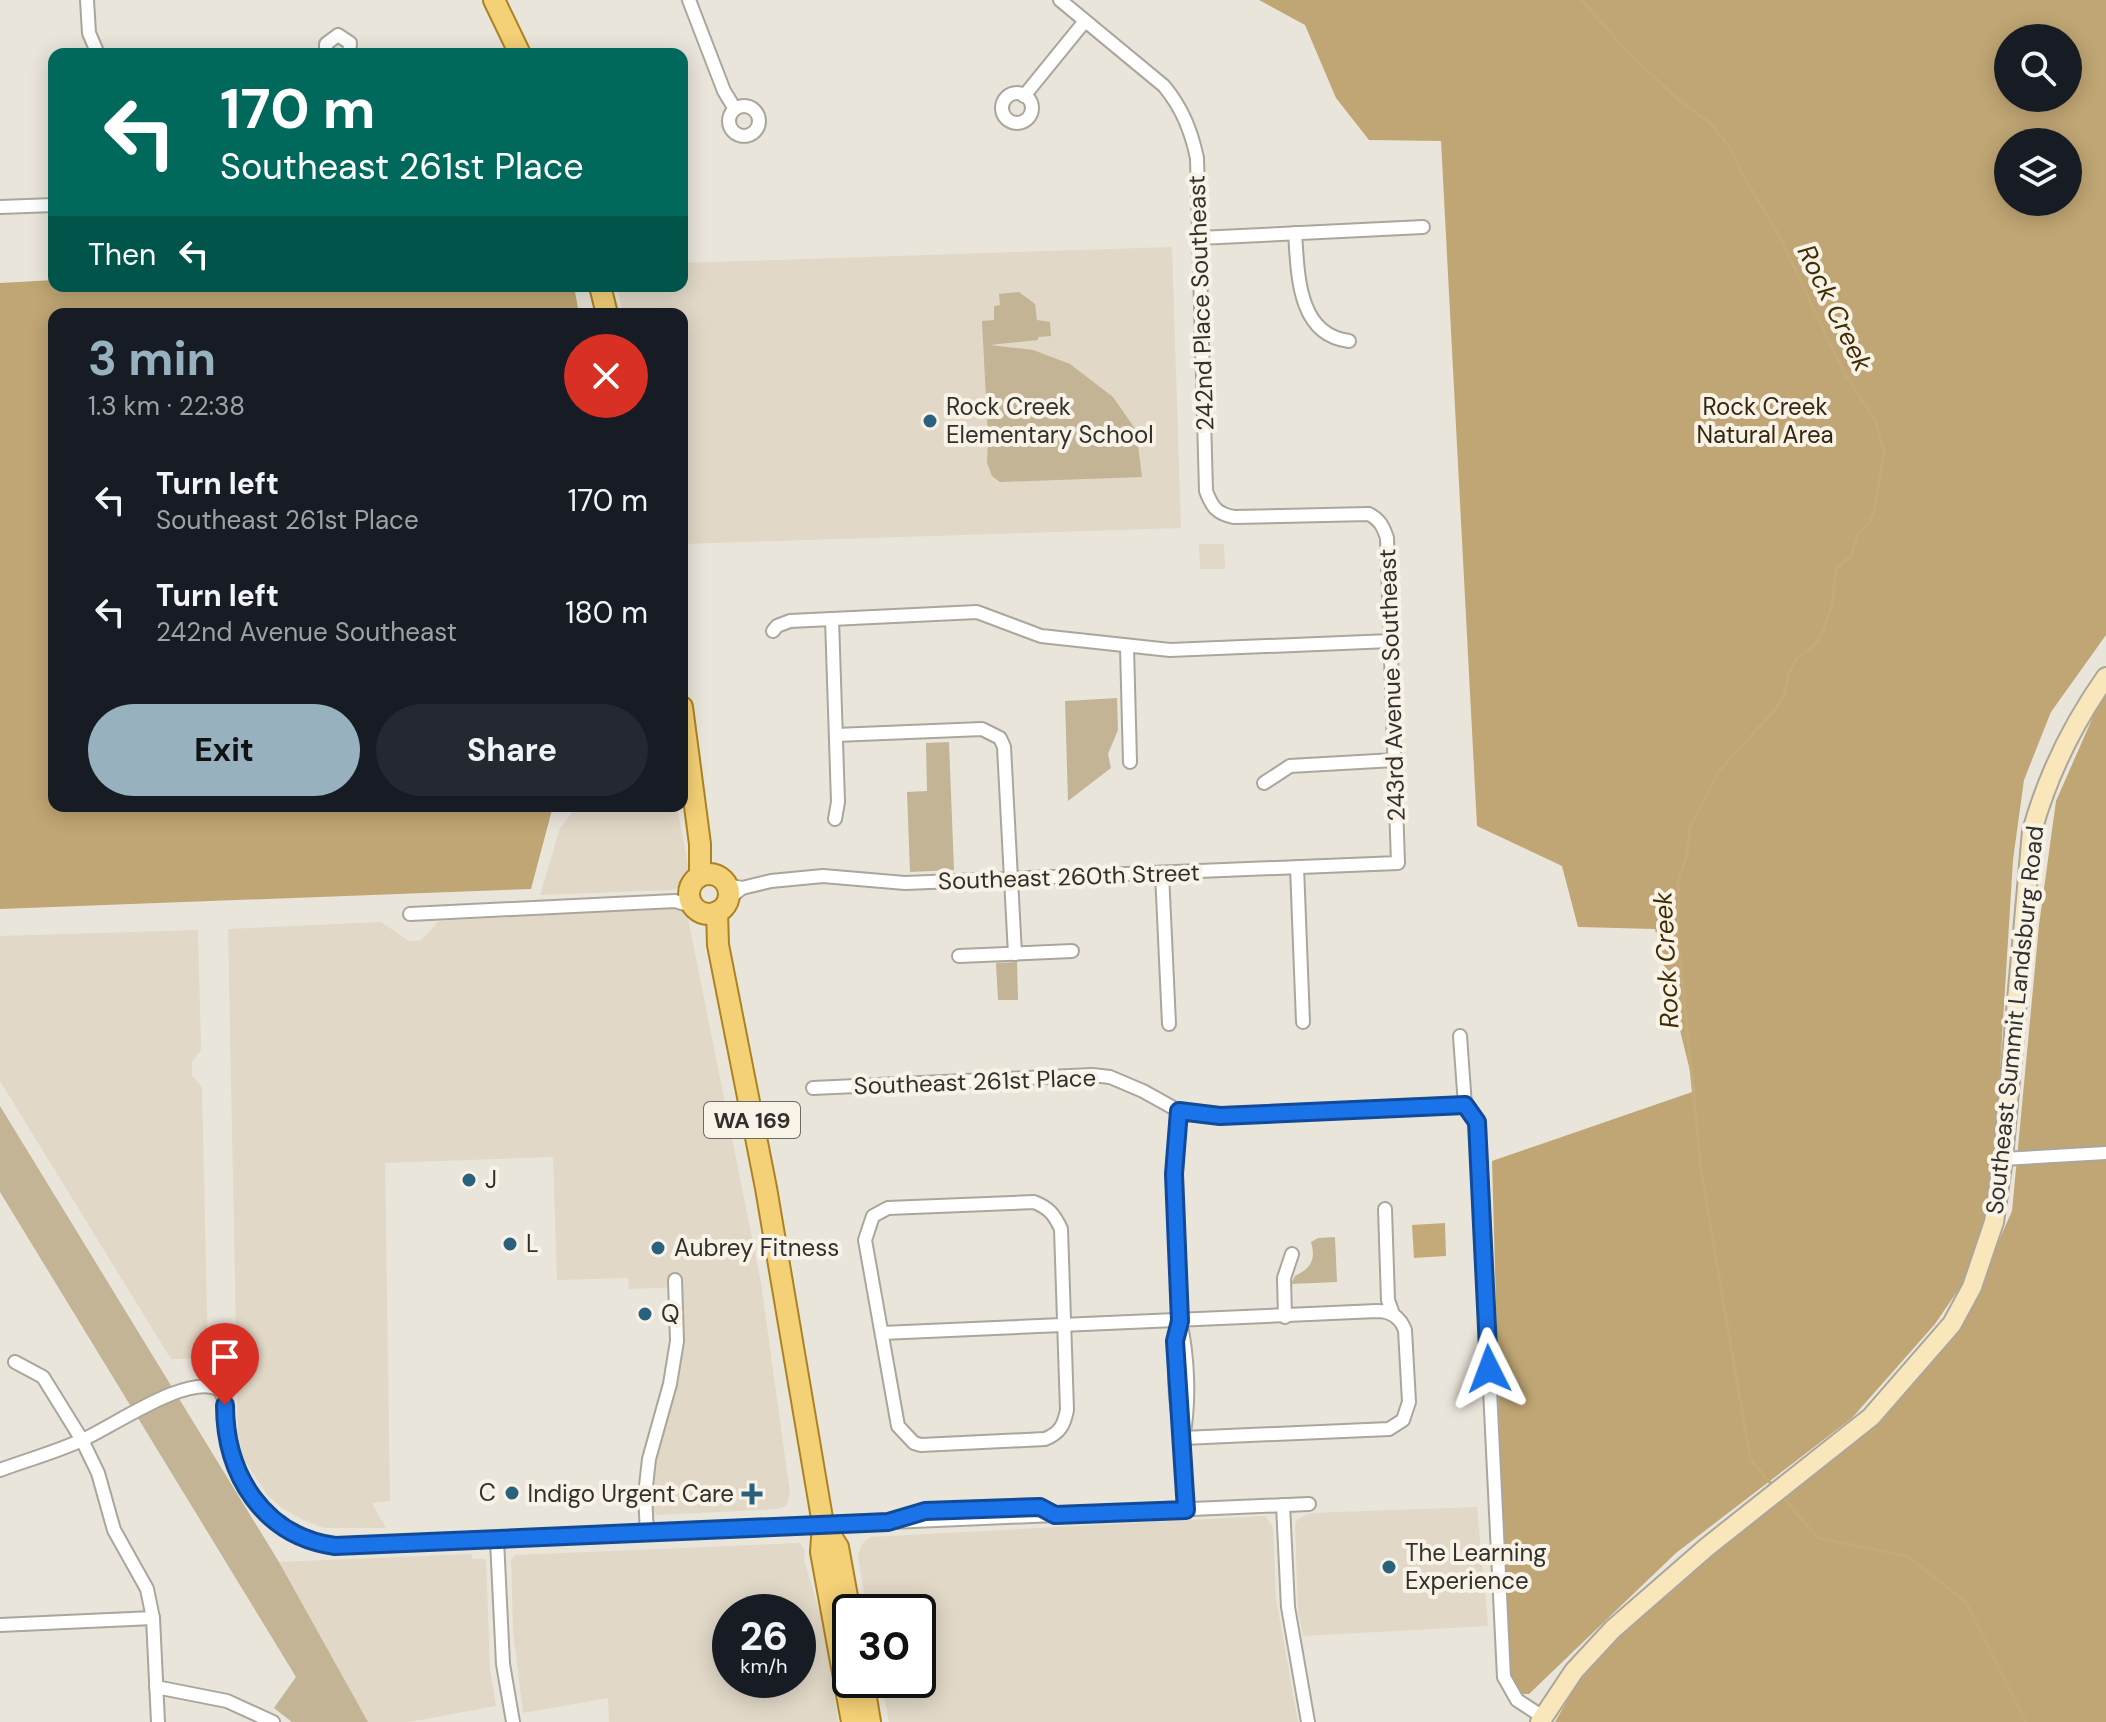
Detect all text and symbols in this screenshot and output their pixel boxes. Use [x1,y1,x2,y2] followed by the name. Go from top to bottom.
[1994,24,2082,216] map controls
[1994,24,2082,112] button: search
[220,72,375,145] text: 170 m
[88,80,192,184] icon: left
[1994,128,2082,216] button: layers
[220,143,584,190] text: Southeast 261st Place
[1181,175,1220,431] street label: 242nd Place Southeast
[172,232,216,276] icon: left
[88,235,156,274] text: Then
[1790,239,1881,378] water label: Rock Creek
[88,327,216,390] text: 3 min
[564,334,648,418] button: close
[88,389,245,423] text: 1.3 km · 22:38
[946,391,1154,450] place label: Rock Creek Elementary School
[1696,391,1834,450] park label: Rock Creek Natural Area
[921,412,939,430] marker: Rock Creek Elementary School
[156,464,279,503] text: Turn left
[88,478,132,522] icon: left
[568,481,648,520] text: 170 m
[156,503,419,537] text: Southeast 261st Place
[1371,548,1412,822] street label: 243rd Avenue Southeast
[156,576,279,615] text: Turn left
[88,590,132,634] icon: left
[565,593,648,632] text: 180 m
[156,615,457,649] text: 242nd Avenue Southeast
[88,704,360,796] button: Exit
[376,704,648,796] button: Share
[1979,824,2050,1216] street label: Southeast Summit Landsburg Road
[938,856,1200,897] street label: Southeast 260th Street
[1645,890,1687,1029] water label: Rock Creek
[853,1062,1097,1101] street label: Southeast 261st Place
[704,1102,800,1138] road number: WA 169
[485,1164,497,1195] place label: J
[460,1171,478,1189] marker: J
[526,1228,539,1259] place label: L
[674,1232,839,1263] place label: Aubrey Fitness
[501,1235,519,1253] marker: L
[649,1239,667,1257] marker: Aubrey Fitness
[661,1298,680,1329] place label: Q
[636,1305,654,1323] marker: Q
[191,1323,259,1405] pin
[1447,1327,1531,1411] position arrow
[203,1335,247,1379] icon: arrive
[479,1477,496,1508] place label: C
[528,1478,734,1509] place label: Indigo Urgent Care
[741,1483,763,1505] marker: Indigo Urgent Care
[503,1484,521,1502] marker: C
[1405,1537,1547,1596] place label: The Learning Experience
[1380,1558,1398,1576] marker: The Learning Experience
[832,1594,936,1698] speed limit sign: 30
[740,1610,788,1662] text: 26
[740,1653,788,1679] text: km/h

